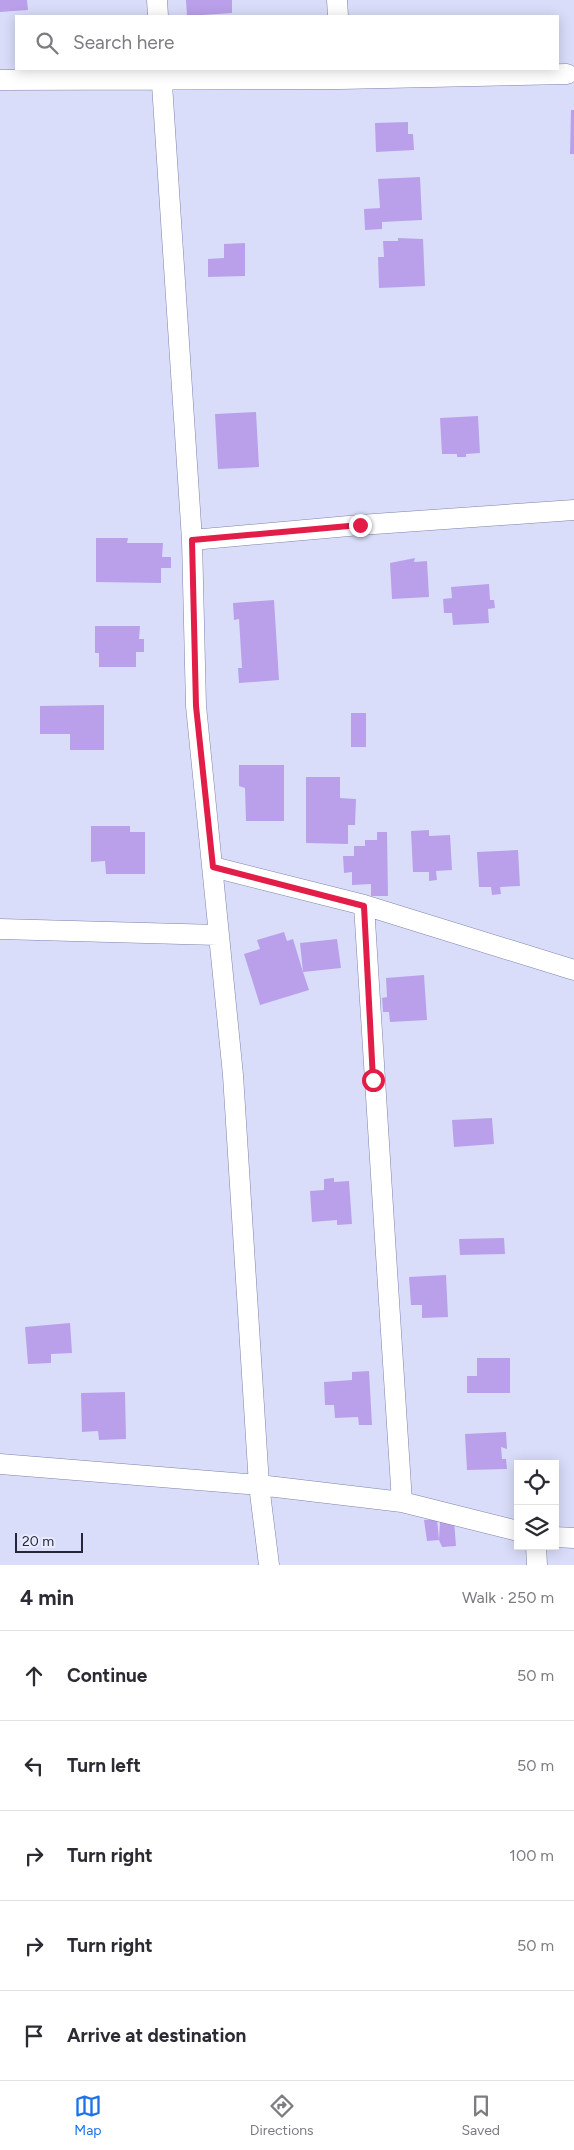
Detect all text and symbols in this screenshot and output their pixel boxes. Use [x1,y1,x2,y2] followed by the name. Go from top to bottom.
[15,15,559,70] search box
[33,29,61,57] icon: search
[73,31,175,54] text: Search here
[349,514,372,537] route end
[362,1069,385,1092] route start
[514,1460,559,1550] map controls
[514,1460,559,1505] button: locate
[514,1505,559,1550] button: layers
[15,1530,82,1553] scale bar
[22,1533,54,1550] text: 20 m
[20,1585,74,1610] text: 4 min
[462,1588,554,1607] text: Walk · 250 m
[20,1662,48,1690] icon: ahead
[67,1664,147,1687] text: Continue
[517,1666,554,1685] text: 50 m
[20,1752,48,1780] icon: left
[67,1754,141,1777] text: Turn left
[517,1756,554,1775] text: 50 m
[20,1842,48,1870] icon: right
[67,1844,153,1867] text: Turn right
[509,1846,554,1865] text: 100 m
[20,1932,48,1960] icon: right
[67,1934,153,1957] text: Turn right
[517,1936,554,1955] text: 50 m
[20,2022,48,2050] icon: arrive
[67,2024,246,2047] text: Arrive at destination
[74,2092,102,2139] tab: Map
[250,2092,314,2139] tab: Directions
[461,2092,500,2139] tab: Saved

